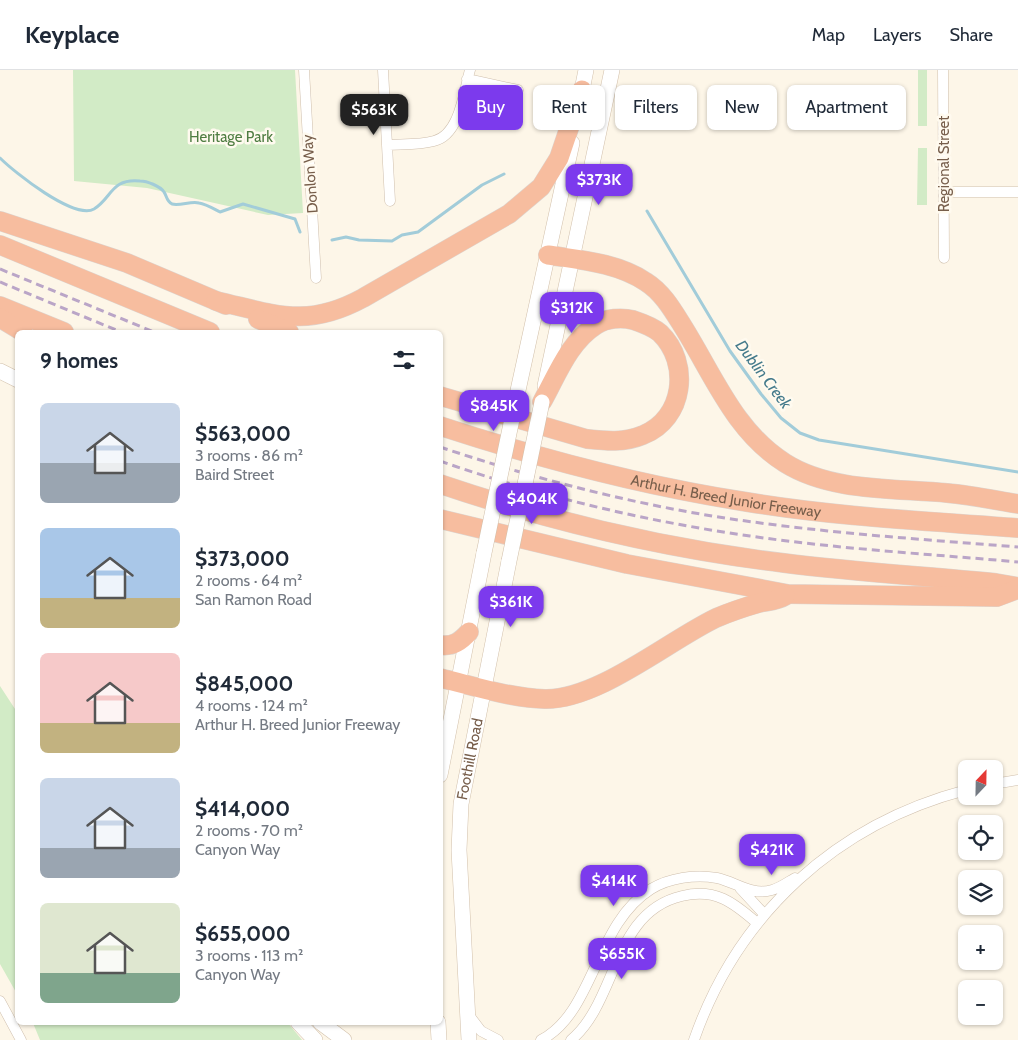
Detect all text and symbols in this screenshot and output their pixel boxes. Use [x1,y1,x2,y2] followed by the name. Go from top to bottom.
[25,20,119,49] text: Keyplace
[812,24,845,46] text: Map
[873,24,922,46] text: Layers
[950,24,993,46] text: Share
[458,85,523,130] chip: Buy
[533,85,605,130] chip: Rent
[615,85,697,130] chip: Filters
[707,85,777,130] chip: New
[787,85,906,130] chip: Apartment
[339,93,409,136] pin: $563K
[351,100,397,119] text: $563K
[935,116,953,212] street label: Regional Street
[189,128,273,146] park label: Heritage Park
[298,134,322,214] street label: Donlon Way
[564,164,634,206] pin: $373K
[577,170,621,189] text: $373K
[537,292,607,334] pin: $312K
[551,298,593,317] text: $312K
[732,336,796,413] water label: Dublin Creek
[390,346,418,374] icon: filters
[40,348,118,373] text: 9 homes
[459,390,529,432] pin: $845K
[470,396,518,415] text: $845K
[195,421,291,446] text: $563,000
[80,423,140,483] icon: home
[195,446,303,465] text: 3 rooms · 86 m²
[195,465,274,484] text: Baird Street
[629,471,822,521] street label: Arthur H. Breed Junior Freeway
[497,482,567,525] pin: $404K
[507,489,557,508] text: $404K
[195,546,290,571] text: $373,000
[80,548,140,608] icon: home
[195,571,302,590] text: 2 rooms · 64 m²
[476,586,546,628] pin: $361K
[195,590,312,609] text: San Ramon Road
[490,592,532,611] text: $361K
[195,671,293,696] text: $845,000
[80,673,140,733] icon: home
[195,696,308,715] text: 4 rooms · 124 m²
[195,715,400,734] text: Arthur H. Breed Junior Freeway
[453,717,487,802] street label: Foothill Road
[958,760,1002,805] north arrow
[958,760,1003,1025] map controls
[195,796,290,821] text: $414,000
[80,798,140,858] icon: home
[958,815,1003,860] button: locate
[195,821,303,840] text: 2 rooms · 70 m²
[737,834,807,876] pin: $421K
[195,840,280,859] text: Canyon Way
[750,840,794,859] text: $421K
[579,864,649,907] pin: $414K
[958,870,1003,915] button: layers
[592,871,636,890] text: $414K
[195,921,291,946] text: $655,000
[80,923,140,983] icon: home
[958,925,1003,970] button: +
[587,938,657,980] pin: $655K
[599,944,645,963] text: $655K
[195,946,303,965] text: 3 rooms · 113 m²
[195,965,280,984] text: Canyon Way
[958,980,1003,1025] button: −

